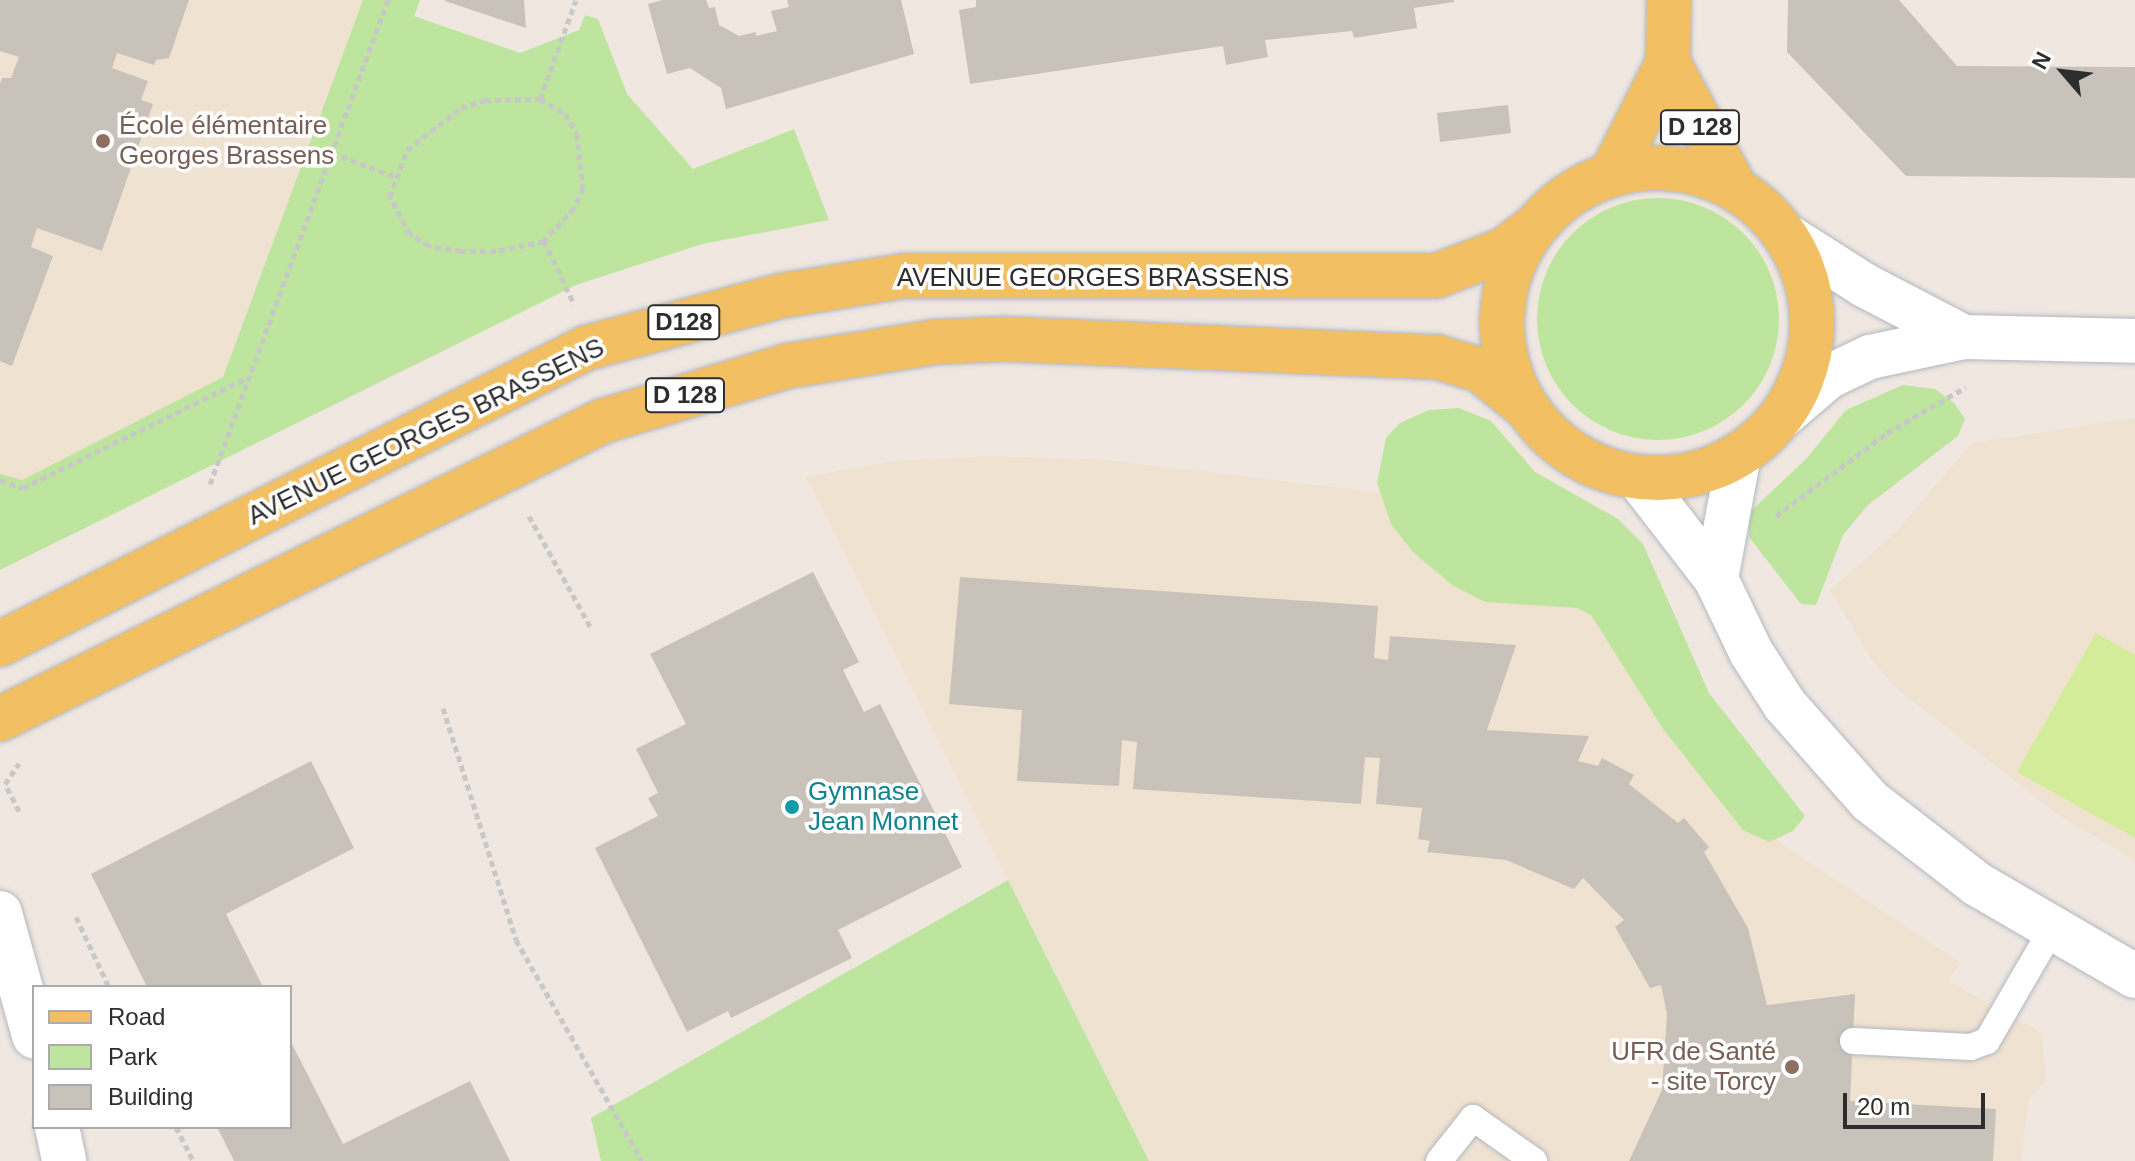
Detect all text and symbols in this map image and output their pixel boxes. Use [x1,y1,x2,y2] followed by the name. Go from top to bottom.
[2023,32,2103,112] north arrow
[2027,48,2056,73] text: N
[1658,107,1742,147] road number: D 128
[119,110,334,172] place label: École élémentaire Georges Brassens
[94,132,112,150] marker: École élémentaire Georges Brassens
[897,262,1289,294] street label: AVENUE GEORGES BRASSENS
[646,302,722,342] road number: D128
[243,332,609,532] street label: AVENUE GEORGES BRASSENS
[643,375,727,415] road number: D 128
[808,776,958,838] place label: Gymnase Jean Monnet
[783,798,801,816] marker: Gymnase Jean Monnet
[32,985,292,1129] legend
[108,1003,165,1030] text: Road
[1611,1036,1776,1098] place label: UFR de Santé - site Torcy
[108,1043,157,1070] text: Park
[1783,1058,1801,1076] marker: UFR de Santé - site Torcy
[1847,1077,1989,1127] scale bar
[108,1083,193,1110] text: Building
[1857,1093,1910,1120] text: 20 m

